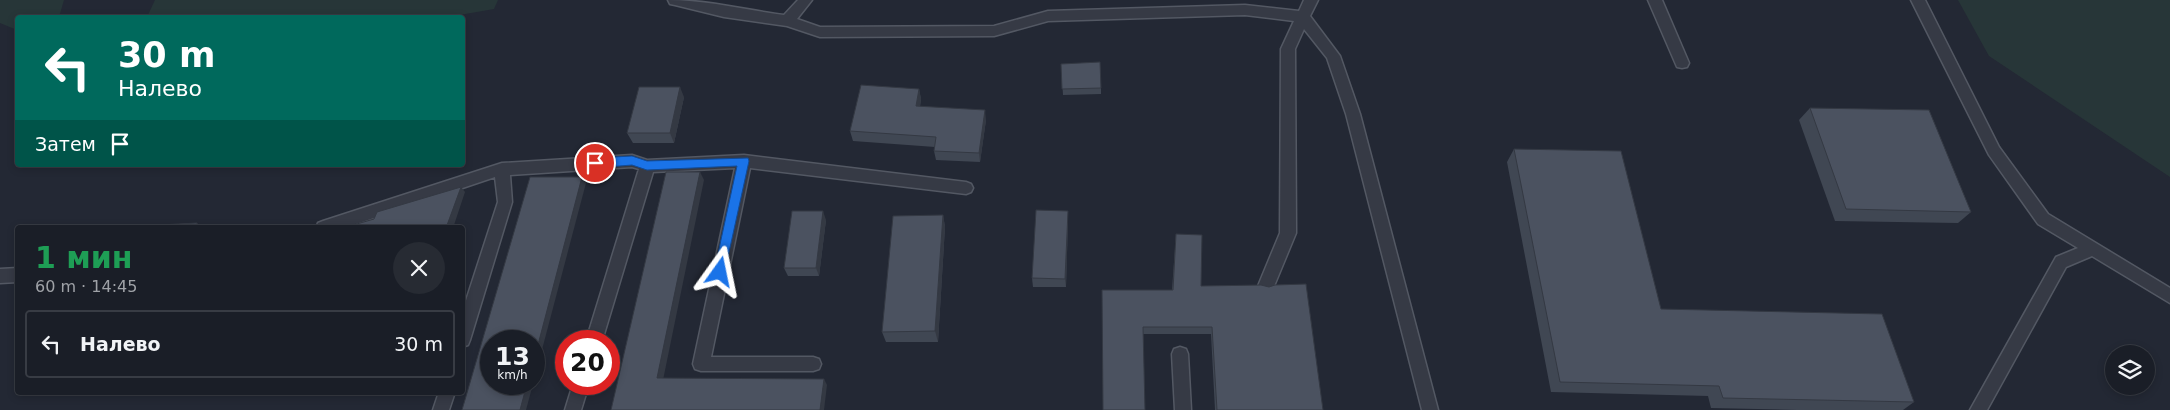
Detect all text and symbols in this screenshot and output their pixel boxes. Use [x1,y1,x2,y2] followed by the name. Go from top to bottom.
[35,35,100,100] icon: left
[118,35,215,75] text: 30 m
[118,76,202,101] text: Налево
[106,130,134,158] icon: arrive
[35,133,96,155] text: Затем
[574,142,616,184] pin
[581,149,609,177] icon: arrive
[35,240,133,275] text: 1 мин
[393,242,445,294] button: close
[693,245,745,297] position arrow
[35,277,137,296] text: 60 m · 14:45
[37,330,65,358] icon: left
[555,330,620,395] speed limit sign: 20
[80,333,161,355] text: Налево
[394,333,443,355] text: 30 m
[495,342,530,371] text: 13
[2105,345,2155,395] map controls
[2105,345,2155,395] button: layers
[497,368,528,382] text: km/h

